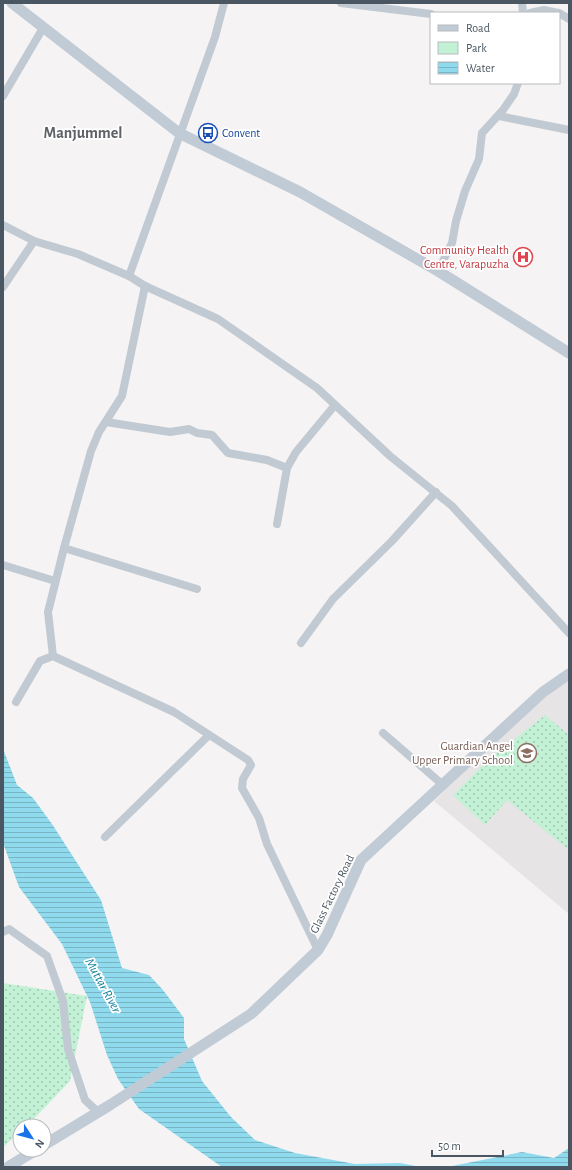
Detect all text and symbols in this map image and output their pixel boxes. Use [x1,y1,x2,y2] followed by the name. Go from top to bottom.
[430,12,560,84] legend
[466,22,490,34] text: Road
[466,42,487,54] text: Park
[466,62,495,74] text: Water
[197,122,219,144] bus stop icon: Convent
[44,125,122,142] district label: Manjummel
[222,127,260,139] place label: Convent
[420,244,509,270] place label: Community Health Centre, Varapuzha
[512,246,534,268] hospital icon: Community Health Centre, Varapuzha
[412,740,513,767] place label: Guardian Angel Upper Primary School
[516,742,538,764] school or university icon: Guardian Angel Upper Primary School
[308,853,357,936] street label: Glass Factory Road
[82,956,123,1016] water label: Muttar River
[12,1118,52,1158] north arrow
[432,1132,503,1158] scale bar
[33,1137,46,1150] text: N
[438,1140,461,1152] text: 50 m

